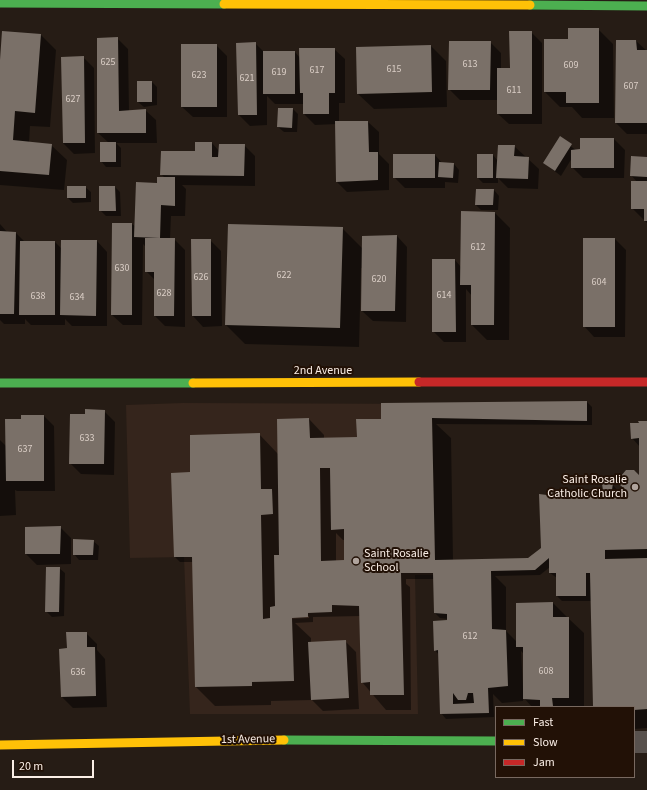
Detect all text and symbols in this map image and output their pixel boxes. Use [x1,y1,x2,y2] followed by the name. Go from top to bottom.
[101,57,115,69] house number: 625
[463,59,477,71] house number: 613
[564,60,578,72] house number: 609
[387,64,401,76] house number: 615
[310,65,324,77] house number: 617
[272,67,286,79] house number: 619
[192,70,206,82] house number: 623
[240,73,254,85] house number: 621
[624,81,638,93] house number: 607
[507,85,521,97] house number: 611
[66,94,80,106] house number: 627
[471,242,485,254] house number: 612
[115,263,129,275] house number: 630
[277,270,291,282] house number: 622
[194,272,208,284] house number: 626
[372,274,386,286] house number: 620
[592,277,606,289] house number: 604
[157,288,171,300] house number: 628
[437,290,451,302] house number: 614
[31,291,45,303] house number: 638
[70,292,84,304] house number: 634
[294,364,352,378] street label: 2nd Avenue
[80,433,94,445] house number: 633
[18,444,32,456] house number: 637
[547,473,627,501] place label: Saint Rosalie Catholic Church
[630,482,640,492] marker: Saint Rosalie Catholic Church
[364,547,429,575] place label: Saint Rosalie School
[351,556,361,566] marker: Saint Rosalie School
[463,631,477,643] house number: 612
[539,666,553,678] house number: 608
[71,667,85,679] house number: 636
[495,706,635,778] legend
[533,714,553,731] text: Fast
[221,732,275,748] street label: 1st Avenue
[533,734,558,751] text: Slow
[14,752,96,778] scale bar
[533,754,555,771] text: Jam
[19,758,43,775] text: 20 m

